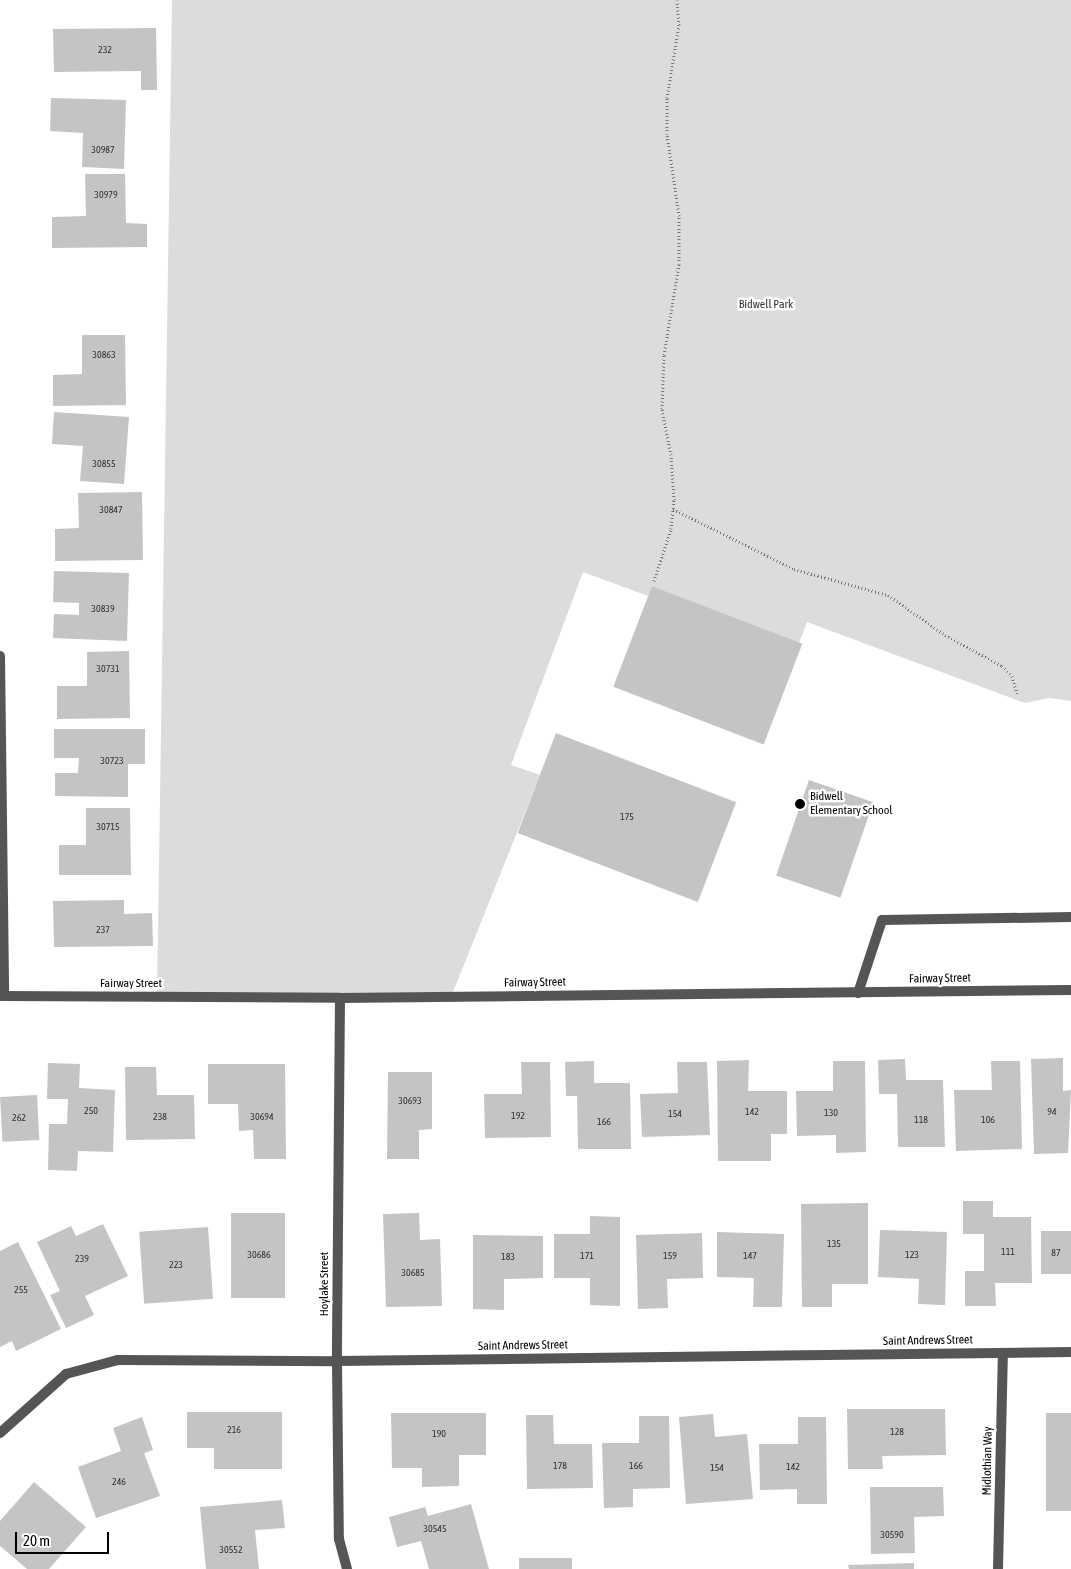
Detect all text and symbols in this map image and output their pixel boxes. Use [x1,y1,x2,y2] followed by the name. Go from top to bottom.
[98,44,112,56] house number: 232
[91,144,115,156] house number: 30987
[94,189,118,201] house number: 30979
[739,298,793,312] park label: Bidwell Park
[92,349,116,361] house number: 30863
[92,458,116,470] house number: 30855
[99,504,123,516] house number: 30847
[91,603,115,615] house number: 30839
[96,663,120,675] house number: 30731
[100,755,124,767] house number: 30723
[810,790,892,818] place label: Bidwell Elementary School
[794,798,806,810] marker: Bidwell Elementary School
[620,811,634,823] house number: 175
[96,821,120,833] house number: 30715
[96,924,110,936] house number: 237
[909,971,971,987] street label: Fairway Street
[504,975,566,991] street label: Fairway Street
[100,977,162,991] street label: Fairway Street
[398,1095,422,1107] house number: 30693
[84,1105,98,1117] house number: 250
[745,1106,759,1118] house number: 142
[1047,1106,1057,1118] house number: 94
[824,1107,838,1119] house number: 130
[668,1108,682,1120] house number: 154
[511,1110,525,1122] house number: 192
[153,1111,167,1123] house number: 238
[250,1111,274,1123] house number: 30694
[12,1112,26,1124] house number: 262
[914,1114,928,1126] house number: 118
[981,1114,995,1126] house number: 106
[597,1116,611,1128] house number: 166
[827,1238,841,1250] house number: 135
[1001,1246,1015,1258] house number: 111
[1051,1247,1061,1259] house number: 87
[247,1249,271,1261] house number: 30686
[905,1249,919,1261] house number: 123
[580,1250,594,1262] house number: 171
[663,1250,677,1262] house number: 159
[743,1250,757,1262] house number: 147
[501,1251,515,1263] house number: 183
[318,1252,332,1316] street label: Hoylake Street
[75,1253,89,1265] house number: 239
[169,1259,183,1271] house number: 223
[401,1267,425,1279] house number: 30685
[14,1284,28,1296] house number: 255
[883,1333,973,1349] street label: Saint Andrews Street
[478,1338,568,1354] street label: Saint Andrews Street
[227,1424,241,1436] house number: 216
[890,1426,904,1438] house number: 128
[980,1426,996,1496] street label: Midlothian Way
[432,1428,446,1440] house number: 190
[553,1460,567,1472] house number: 178
[629,1460,643,1472] house number: 166
[786,1461,800,1473] house number: 142
[710,1462,724,1474] house number: 154
[112,1476,126,1488] house number: 246
[18,1522,111,1554] scale bar
[423,1523,447,1535] house number: 30545
[880,1529,904,1541] house number: 30590
[23,1532,50,1549] text: 20 m
[219,1544,243,1556] house number: 30552

